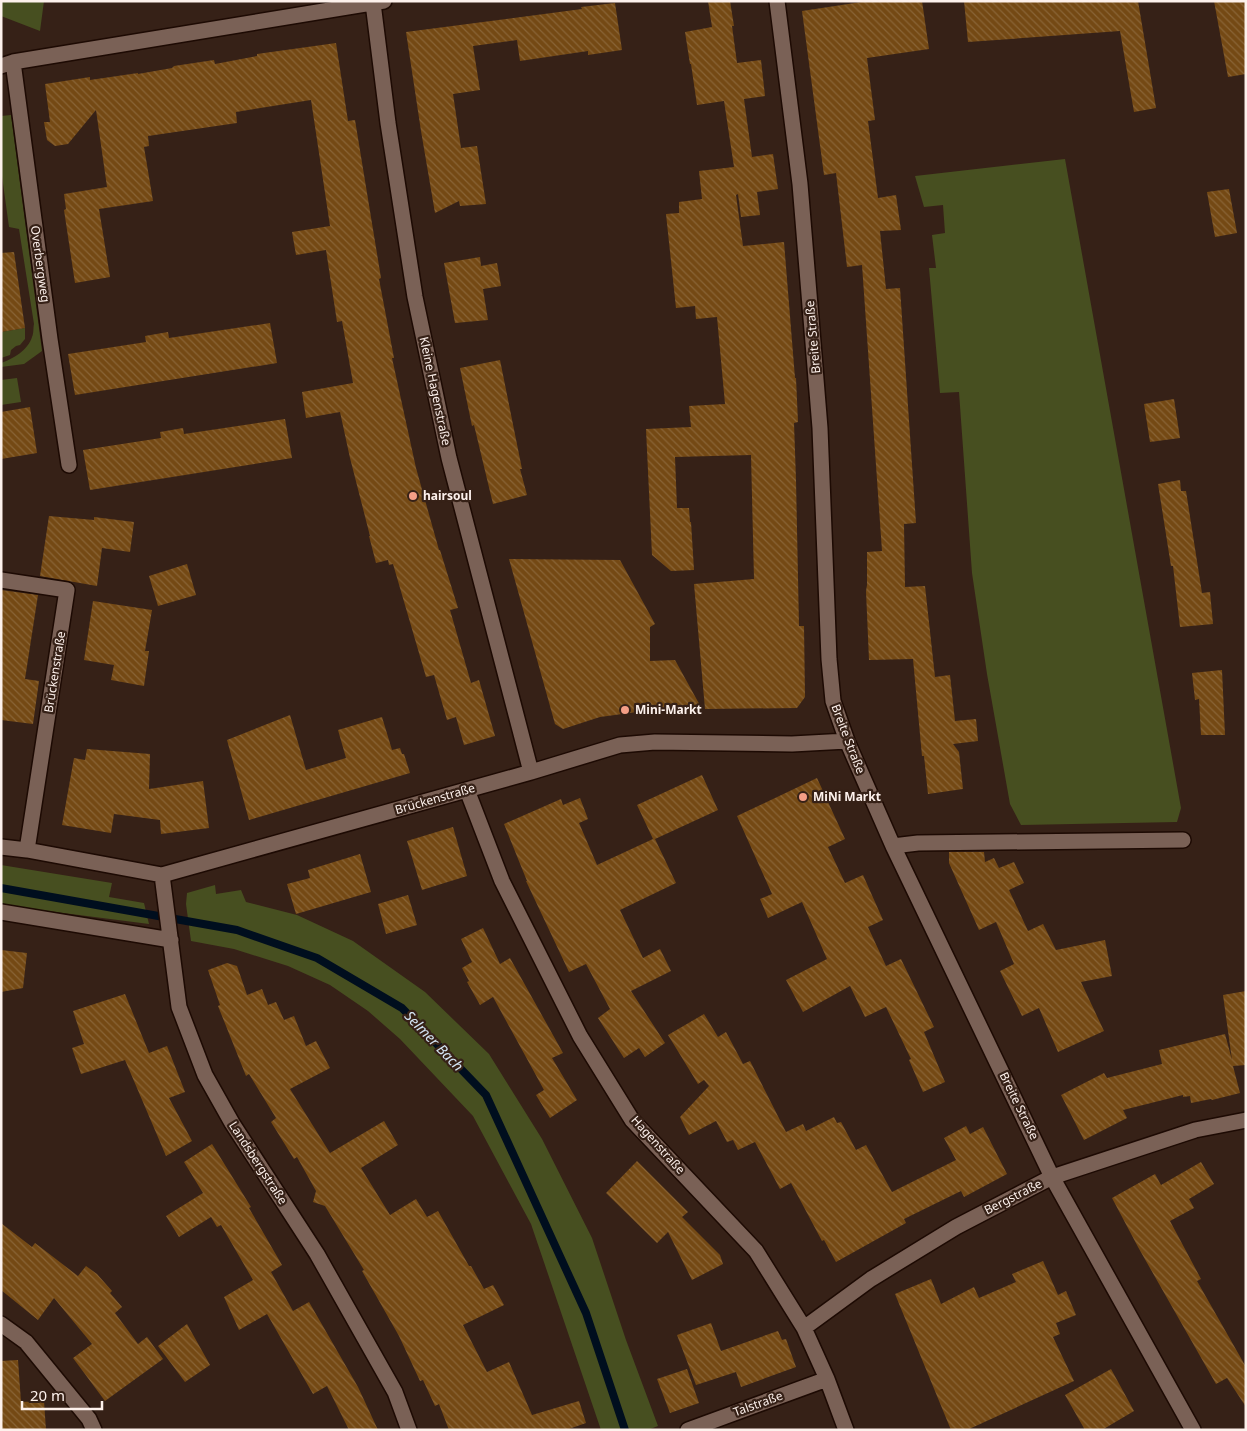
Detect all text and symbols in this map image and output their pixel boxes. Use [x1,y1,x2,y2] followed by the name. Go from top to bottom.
[27,225,54,303] street label: Overbergweg
[801,300,824,374] street label: Breite Straße
[416,335,455,447] street label: Kleine Hagenstraße
[423,487,472,504] place label: hairsoul
[407,490,419,502] marker: hairsoul
[40,630,69,714] street label: Brückenstraße
[635,701,702,718] place label: Mini-Markt
[827,702,870,776] street label: Breite Straße
[619,704,631,716] marker: Mini-Markt
[393,779,477,818] street label: Brückenstraße
[813,788,881,805] place label: MiNi Markt
[797,791,809,803] marker: MiNi Markt
[401,1006,468,1075] water label: Selmer Bach
[996,1069,1043,1143] street label: Breite Straße
[628,1112,689,1178] street label: Hagenstraße
[225,1118,292,1208] street label: Landsbergstraße
[981,1175,1045,1218] street label: Bergstraße
[22,1378,102,1410] scale bar
[30,1385,65,1405] text: 20 m
[731,1387,785,1420] street label: Talstraße

